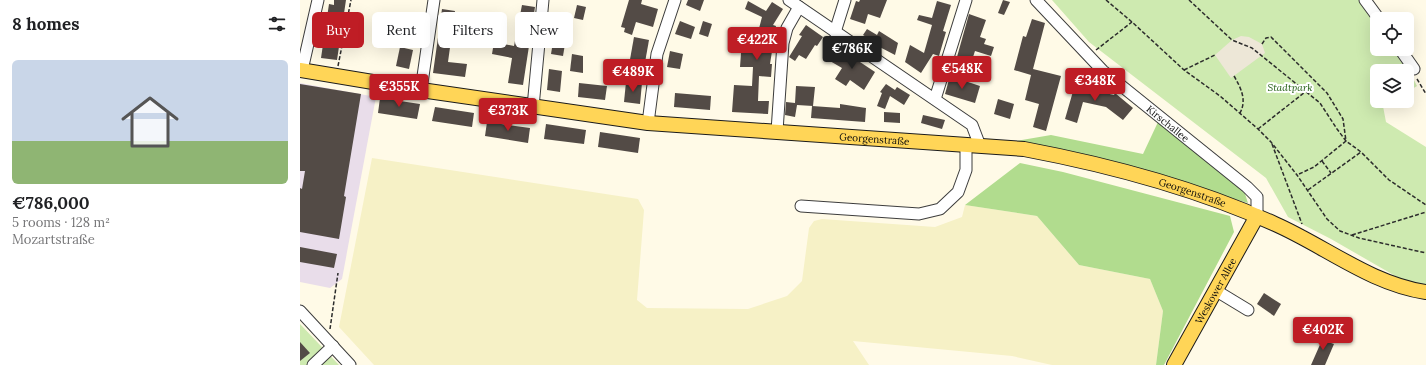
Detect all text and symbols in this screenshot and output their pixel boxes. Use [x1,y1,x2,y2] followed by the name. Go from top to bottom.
[312,12,364,48] chip: Buy
[372,12,430,48] chip: Rent
[438,12,507,48] chip: Filters
[515,12,573,48] chip: New
[1370,12,1414,108] map controls
[1370,12,1414,56] button: locate
[12,13,79,35] text: 8 homes
[266,13,288,35] icon: filters
[729,27,785,61] pin: €422K
[737,31,777,48] text: €422K
[824,36,880,70] pin: €786K
[832,40,872,57] text: €786K
[934,56,990,90] pin: €548K
[605,59,661,93] pin: €489K
[941,60,983,77] text: €548K
[612,63,654,80] text: €489K
[1370,64,1414,108] button: layers
[1067,68,1123,102] pin: €348K
[1074,72,1116,89] text: €348K
[371,74,427,108] pin: €355K
[378,78,420,95] text: €355K
[1268,81,1312,94] park label: Stadtpark
[114,86,186,158] icon: home
[480,98,536,132] pin: €373K
[488,102,528,119] text: €373K
[1144,103,1192,145] street label: Kirschallee
[839,130,910,148] street label: Georgenstraße
[1157,175,1228,210] street label: Georgenstraße
[12,192,90,214] text: €786,000
[12,214,110,231] text: 5 rooms · 128 m²
[12,231,95,248] text: Mozartstraße
[1192,255,1240,326] street label: Weskower Allee
[1295,317,1351,351] pin: €402K
[1302,321,1344,338] text: €402K

